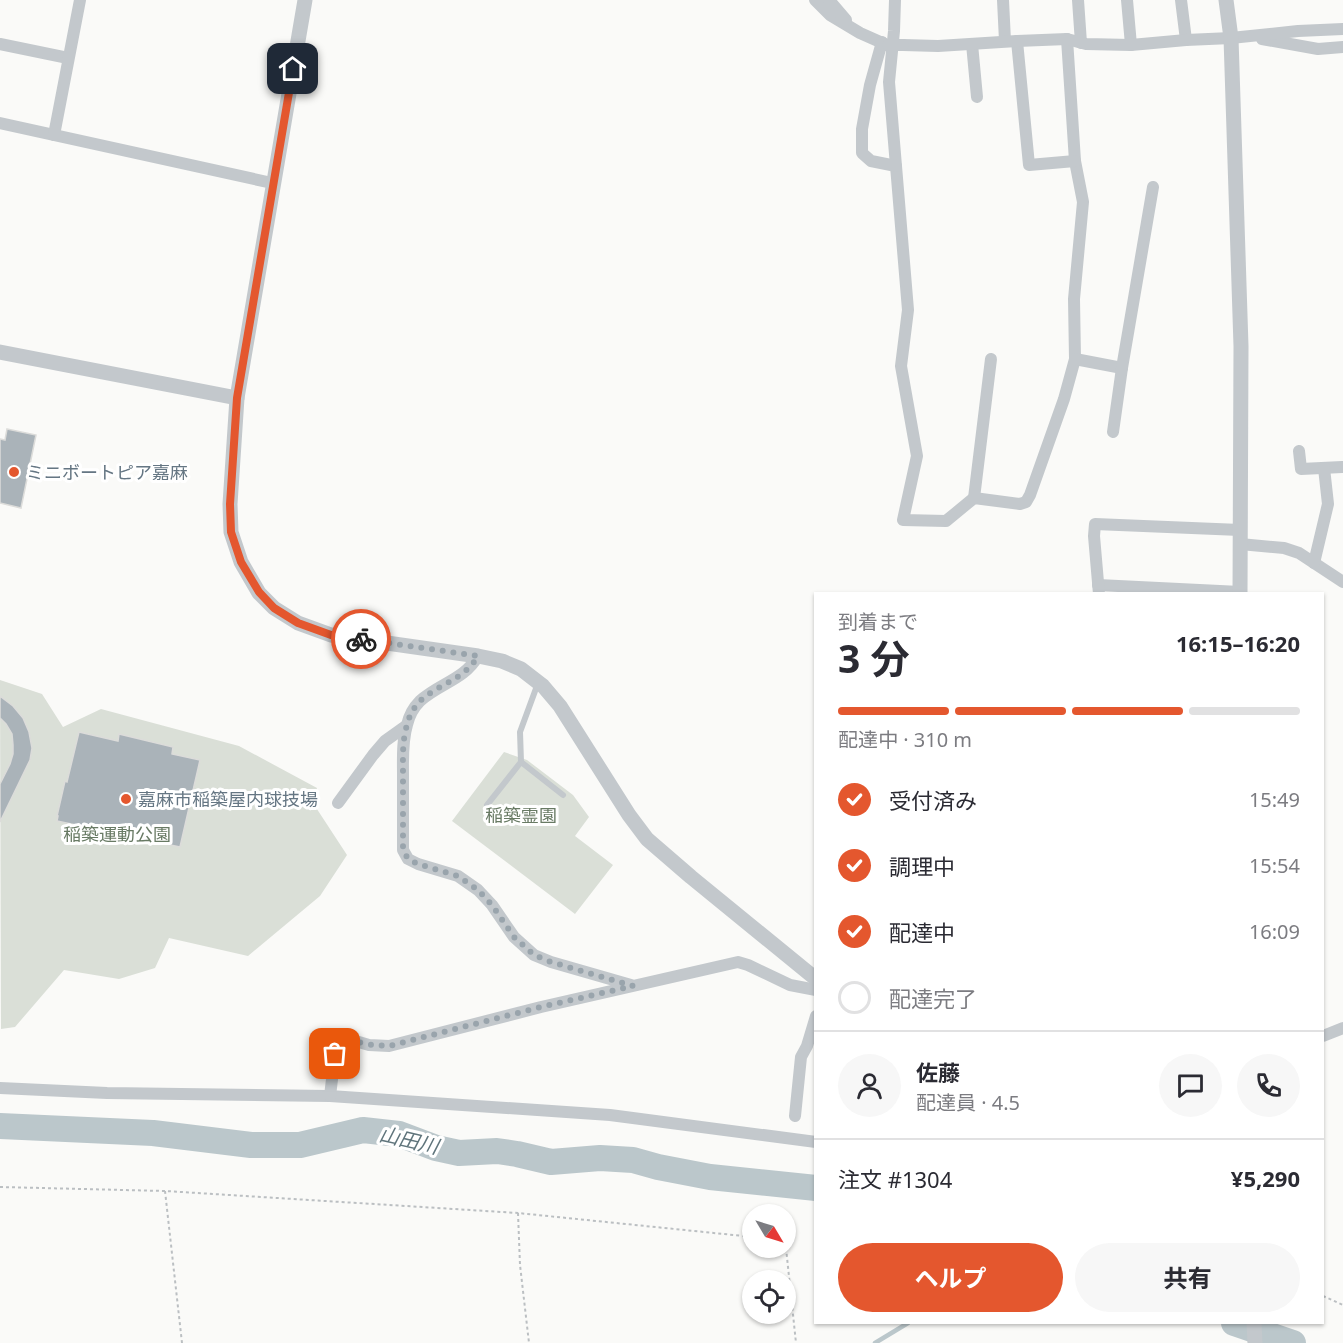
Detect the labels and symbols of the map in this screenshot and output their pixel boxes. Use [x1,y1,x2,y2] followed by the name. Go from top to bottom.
[267,43,318,94] pin
[26,460,188,484] place label: ミニボートピア嘉麻
[7,465,21,479] marker: ミニボートピア嘉麻
[331,609,391,669] courier
[138,787,318,811] place label: 嘉麻市稲築屋内球技場
[119,792,133,806] marker: 嘉麻市稲築屋内球技場
[485,803,557,827] park label: 稲築霊園
[63,822,171,846] park label: 稲築運動公園
[309,1028,360,1079] pin
[377,1120,443,1160] water label: 山田川
[742,1204,796,1258] north arrow

